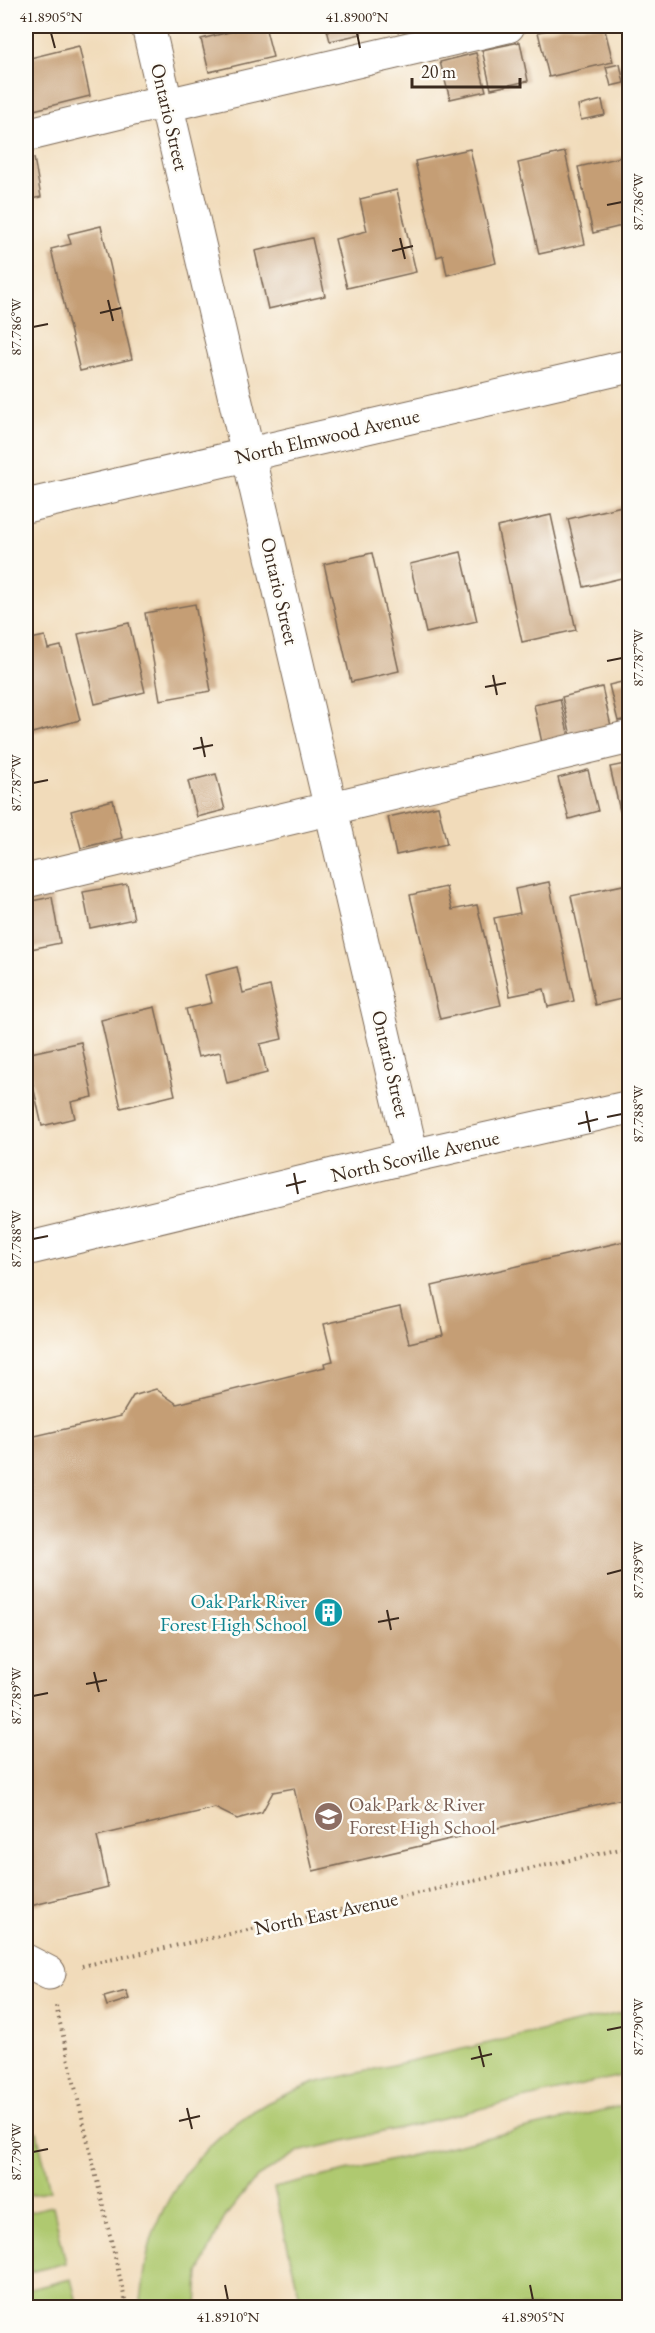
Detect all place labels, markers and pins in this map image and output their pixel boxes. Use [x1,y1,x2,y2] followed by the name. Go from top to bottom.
[160,1588,307,1637] place label: Oak Park River Forest High School
[312,1597,344,1629] building icon: Oak Park River Forest High School
[349,1791,496,1840] place label: Oak Park & River Forest High School
[312,1800,344,1832] school or university icon: Oak Park & River Forest High School

